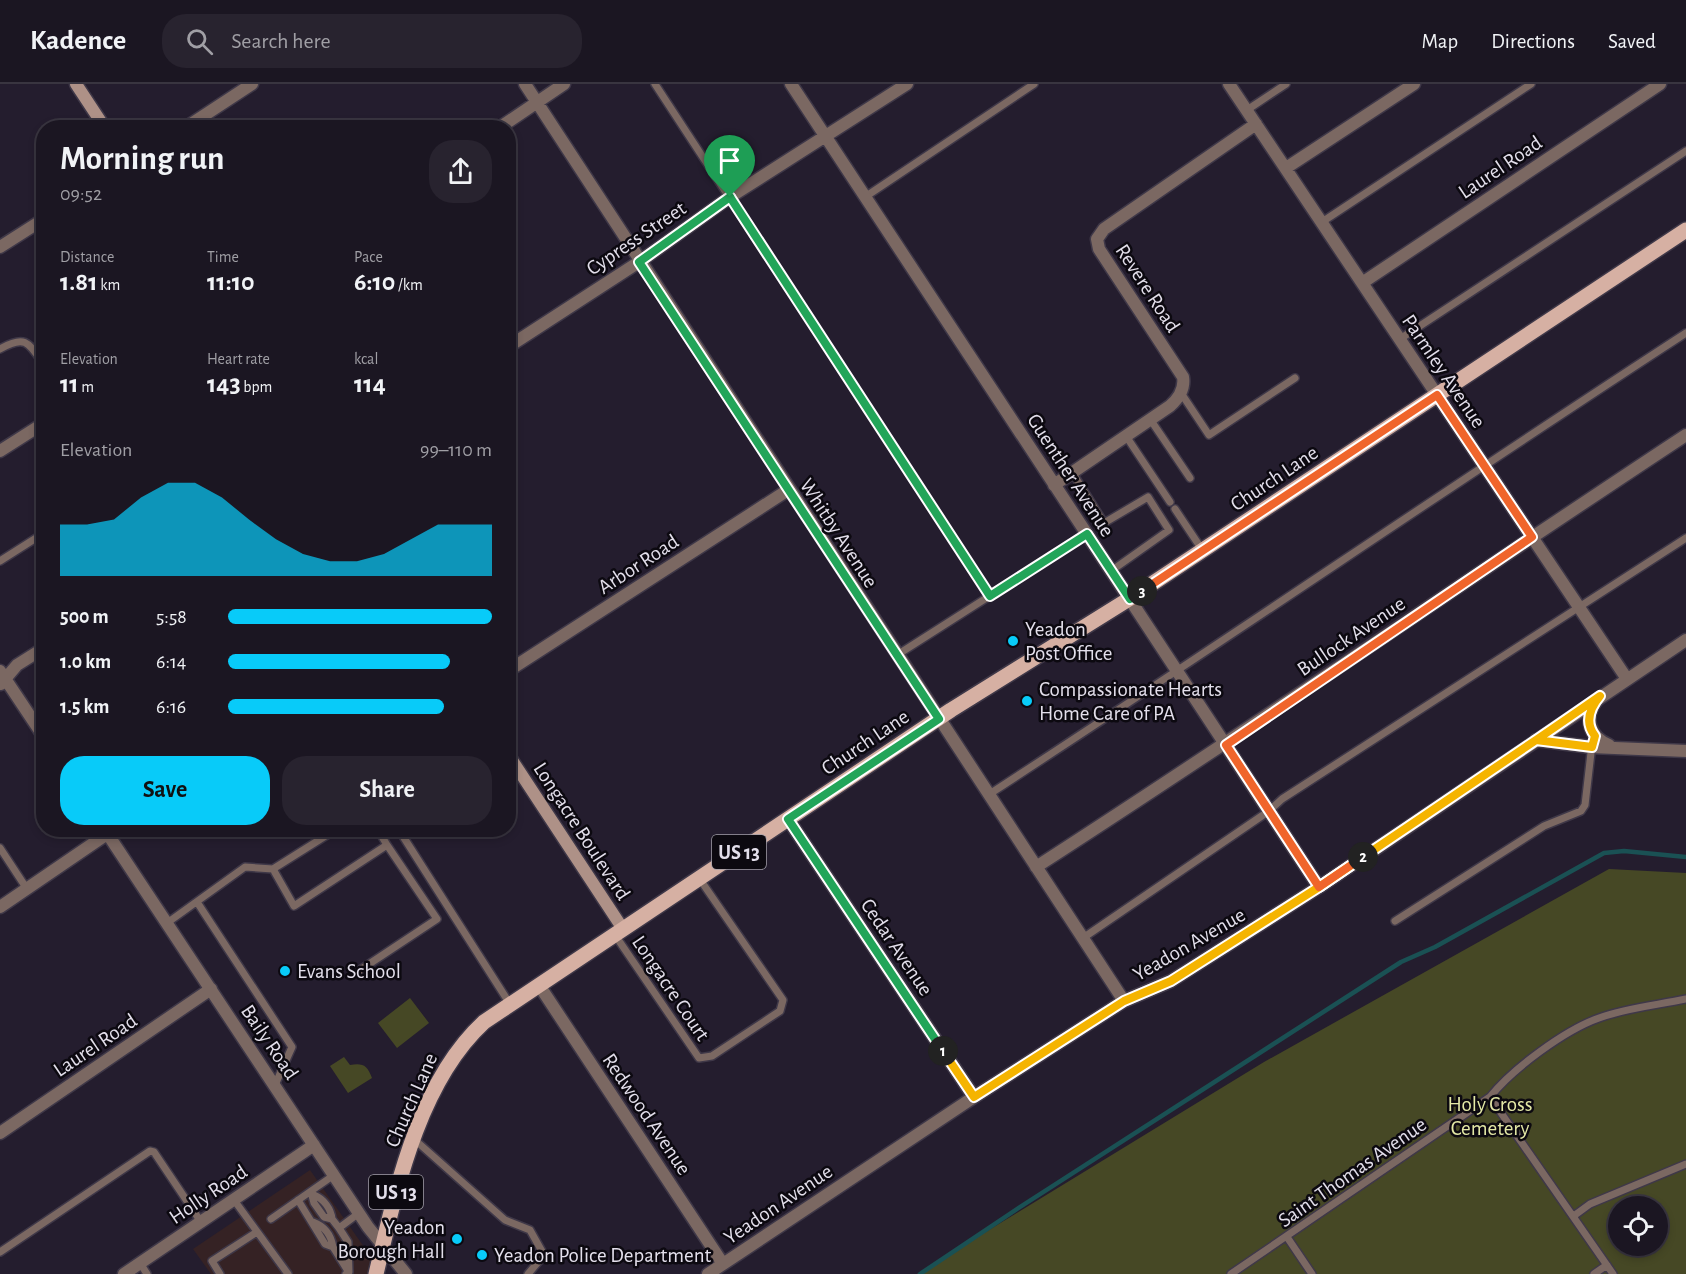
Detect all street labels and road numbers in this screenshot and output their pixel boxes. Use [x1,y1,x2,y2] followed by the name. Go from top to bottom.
[1455,132,1546,203] street label: Laurel Road
[583,197,690,279] street label: Cypress Street
[1111,240,1184,336] street label: Revere Road
[1398,311,1489,432] street label: Parmley Avenue
[1023,410,1118,541] street label: Guenther Avenue
[1227,442,1322,515] street label: Church Lane
[796,475,882,592] street label: Whitby Avenue
[594,531,683,598] street label: Arbor Road
[1294,593,1409,680] street label: Bullock Avenue
[818,706,913,779] street label: Church Lane
[529,759,634,904] street label: Longacre Boulevard
[712,835,766,869] road number: US 13
[857,895,937,1000] street label: Cedar Avenue
[1130,904,1249,985] street label: Yeadon Avenue
[628,932,713,1045] street label: Longacre Court
[237,1001,302,1084] street label: Baily Road
[50,1010,141,1081] street label: Laurel Road
[381,1050,441,1150] street label: Church Lane
[598,1050,695,1179] street label: Redwood Avenue
[1274,1114,1430,1231] street label: Saint Thomas Avenue
[166,1161,251,1228] street label: Holly Road
[720,1161,836,1248] street label: Yeadon Avenue
[369,1175,423,1209] road number: US 13

